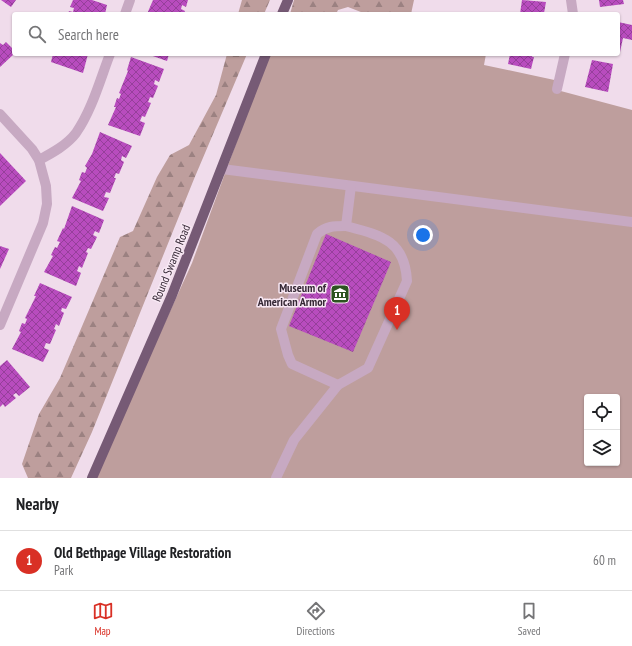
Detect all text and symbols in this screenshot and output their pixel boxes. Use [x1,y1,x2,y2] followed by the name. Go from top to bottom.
[12,12,620,56] search box
[26,23,48,45] icon: search
[58,25,119,44] text: Search here
[149,222,193,304] street label: Round Swamp Road
[413,225,433,245] your location
[257,280,327,309] place label: Museum of American Armor
[329,283,351,305] museum icon: Museum of American Armor
[384,297,410,330] pin: 1
[584,394,620,466] map controls
[584,394,620,430] button: locate
[584,430,620,466] button: layers
[16,493,59,515] text: Nearby
[54,543,231,562] text: Old Bethpage Village Restoration
[26,552,32,569] text: 1
[593,552,616,569] text: 60 m
[54,562,73,579] text: Park
[92,600,114,638] tab: Map
[297,600,335,638] tab: Directions
[518,600,540,638] tab: Saved

